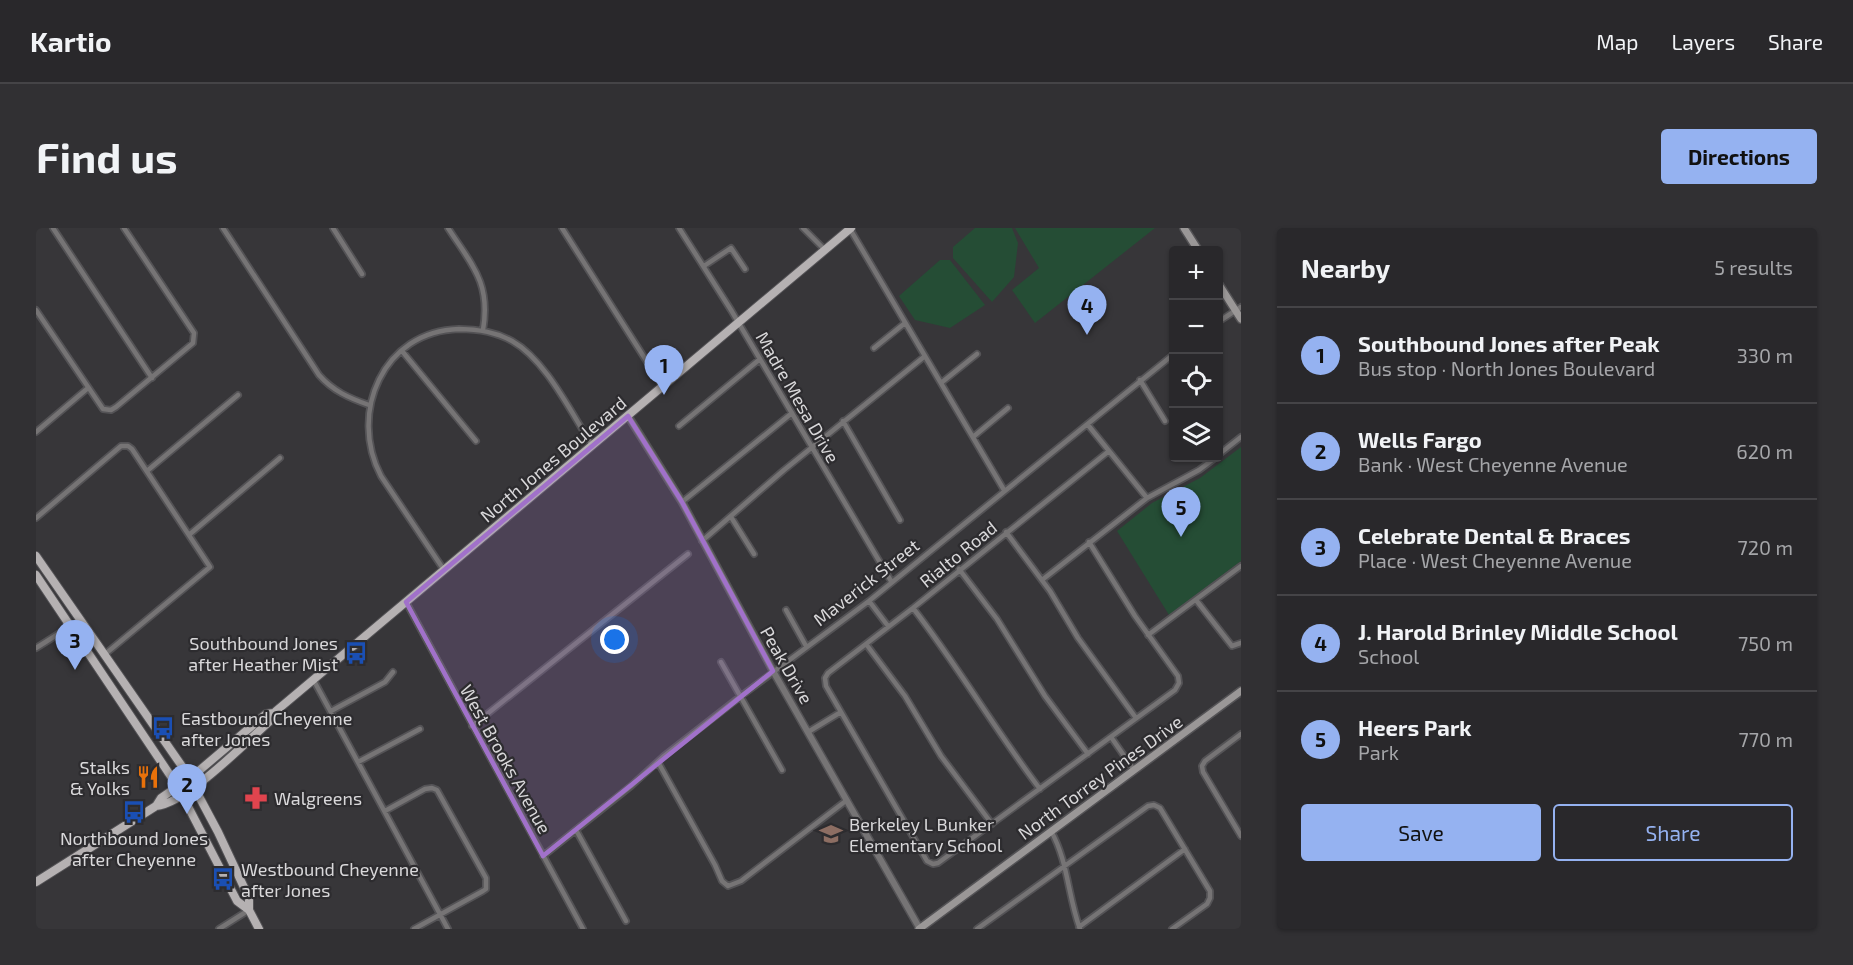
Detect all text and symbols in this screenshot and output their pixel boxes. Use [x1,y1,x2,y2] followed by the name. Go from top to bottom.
[30,24,111,58] text: Kartio
[1596,29,1638,54] text: Map
[1671,29,1735,54] text: Layers
[1768,29,1823,54] text: Share
[1661,129,1817,184] button: Directions
[36,131,178,181] text: Find us
[1169,246,1223,462] map controls
[1169,246,1223,300] button: +
[1301,252,1390,283] text: Nearby
[1714,255,1793,279] text: 5 results
[1068,285,1106,335] pin: 4
[1169,300,1223,354] button: −
[752,327,844,467] street label: Madre Mesa Drive
[1358,330,1660,356] text: Southbound Jones after Peak
[1316,343,1325,367] text: 1
[1737,343,1793,367] text: 330 m
[644,346,684,395] pin: 1
[1169,354,1223,408] button: locate
[1358,356,1655,380] text: Bus stop · North Jones Boulevard
[475,391,631,527] street label: North Jones Boulevard
[1169,408,1223,462] button: layers
[1358,426,1482,452] text: Wells Fargo
[1315,439,1326,463] text: 2
[1736,439,1793,463] text: 620 m
[1358,452,1628,476] text: Bank · West Cheyenne Avenue
[1162,488,1200,537] pin: 5
[915,516,1001,592] street label: Rialto Road
[1358,522,1630,548] text: Celebrate Dental & Braces
[809,534,923,630] street label: Maverick Street
[1315,535,1326,559] text: 3
[1737,535,1793,559] text: 720 m
[1358,548,1632,572] text: Place · West Cheyenne Avenue
[1358,618,1678,644] text: J. Harold Brinley Middle School
[56,620,94,670] pin: 3
[756,622,818,708] street label: Peak Drive
[600,625,629,654] your location
[1314,631,1327,655] text: 4
[1738,631,1793,655] text: 750 m
[188,632,338,675] place label: Southbound Jones after Heather Mist
[343,640,369,666] bus stop icon: Southbound Jones after Heather Mist
[1358,644,1419,668] text: School
[456,681,556,837] street label: West Brooks Avenue
[181,707,353,750] place label: Eastbound Cheyenne after Jones
[1014,710,1186,844] street label: North Torrey Pines Drive
[1358,714,1472,740] text: Heers Park
[150,715,176,741] bus stop icon: Eastbound Cheyenne after Jones
[1315,727,1326,751] text: 5
[1738,727,1793,751] text: 770 m
[1358,740,1399,764] text: Park
[70,756,130,799] place label: Stalks & Yolks
[135,764,161,790] restaurant icon: Stalks & Yolks
[168,764,206,814] pin: 2
[243,785,269,811] pharmacy icon: Walgreens
[274,787,362,809] place label: Walgreens
[121,799,147,825] bus stop icon: Northbound Jones after Cheyenne
[1301,804,1541,861] button: Save
[1553,804,1793,861] button: Share
[849,813,1003,856] place label: Berkeley L Bunker Elementary School
[818,821,844,847] school or university icon: Berkeley L Bunker Elementary School
[60,827,208,870] place label: Northbound Jones after Cheyenne
[241,858,419,901] place label: Westbound Cheyenne after Jones
[210,866,236,892] bus stop icon: Westbound Cheyenne after Jones

